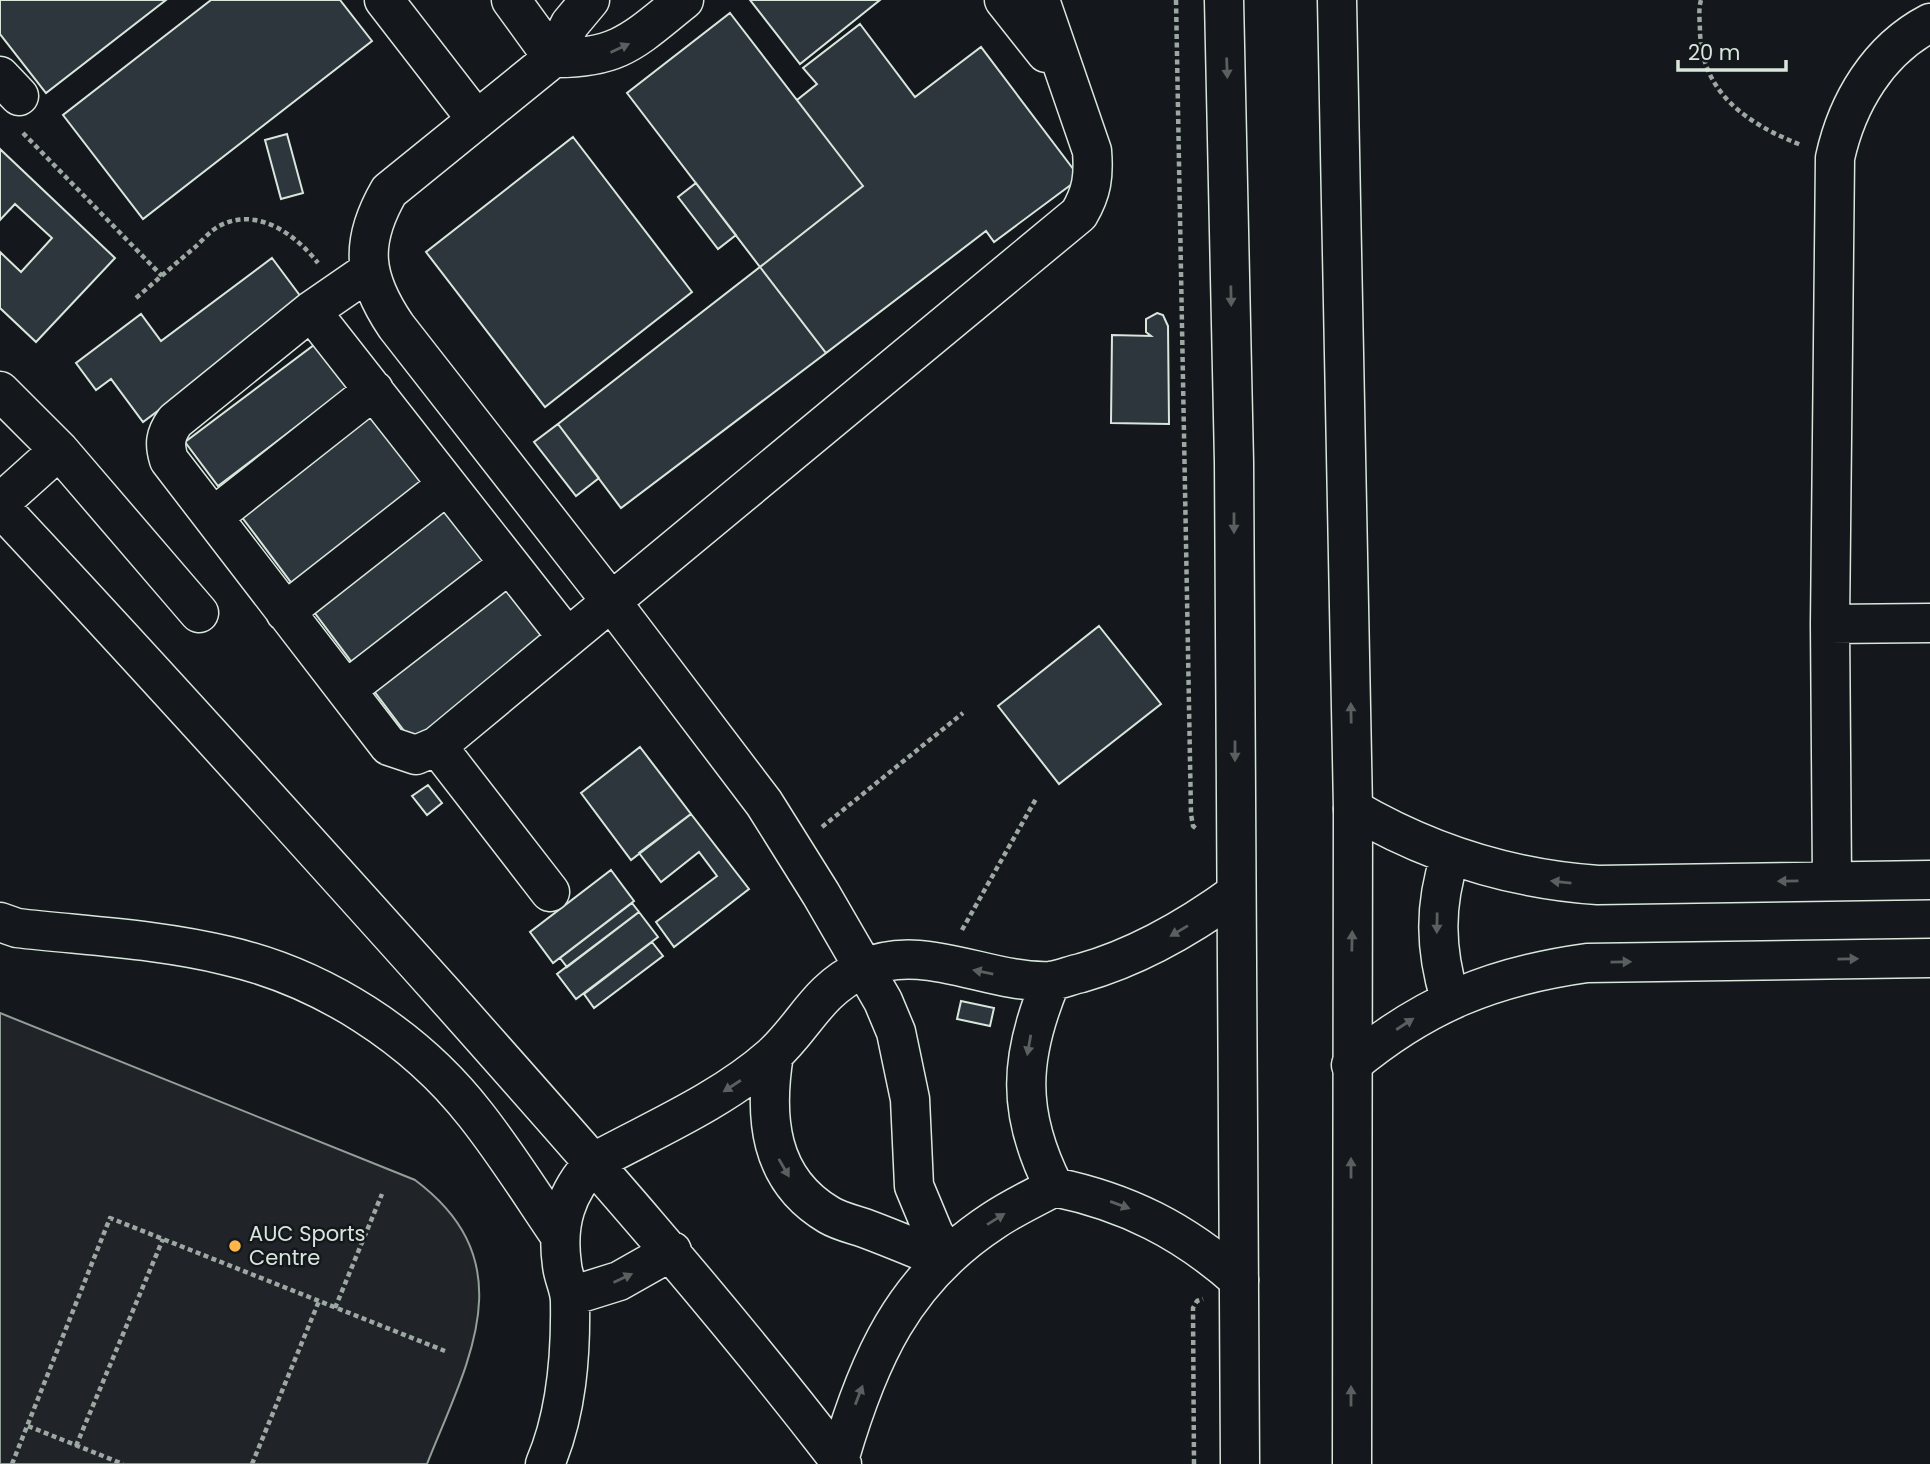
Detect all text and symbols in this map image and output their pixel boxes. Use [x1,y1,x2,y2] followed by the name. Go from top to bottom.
[1678,28,1786,72] scale bar
[1688,38,1741,67] text: 20 m
[610,42,630,54] one-way arrow
[1222,57,1233,79] one-way arrow
[1225,285,1237,307] one-way arrow
[1228,512,1240,534] one-way arrow
[1345,702,1357,724] one-way arrow
[1229,740,1241,762] one-way arrow
[1550,876,1572,887] one-way arrow
[1777,876,1799,887] one-way arrow
[1431,913,1443,935] one-way arrow
[1170,925,1189,937] one-way arrow
[1346,930,1358,952] one-way arrow
[1838,953,1860,965] one-way arrow
[1610,956,1632,968] one-way arrow
[972,967,994,978] one-way arrow
[1396,1018,1415,1031] one-way arrow
[1023,1034,1034,1056] one-way arrow
[722,1079,741,1092] one-way arrow
[1345,1157,1357,1179] one-way arrow
[778,1158,790,1178] one-way arrow
[1110,1199,1131,1210] one-way arrow
[987,1213,1006,1226] one-way arrow
[249,1219,366,1272] place label: AUC Sports Centre
[227,1238,243,1254] marker: AUC Sports Centre
[613,1272,633,1284] one-way arrow
[854,1384,865,1405] one-way arrow
[1346,1385,1357,1407] one-way arrow

